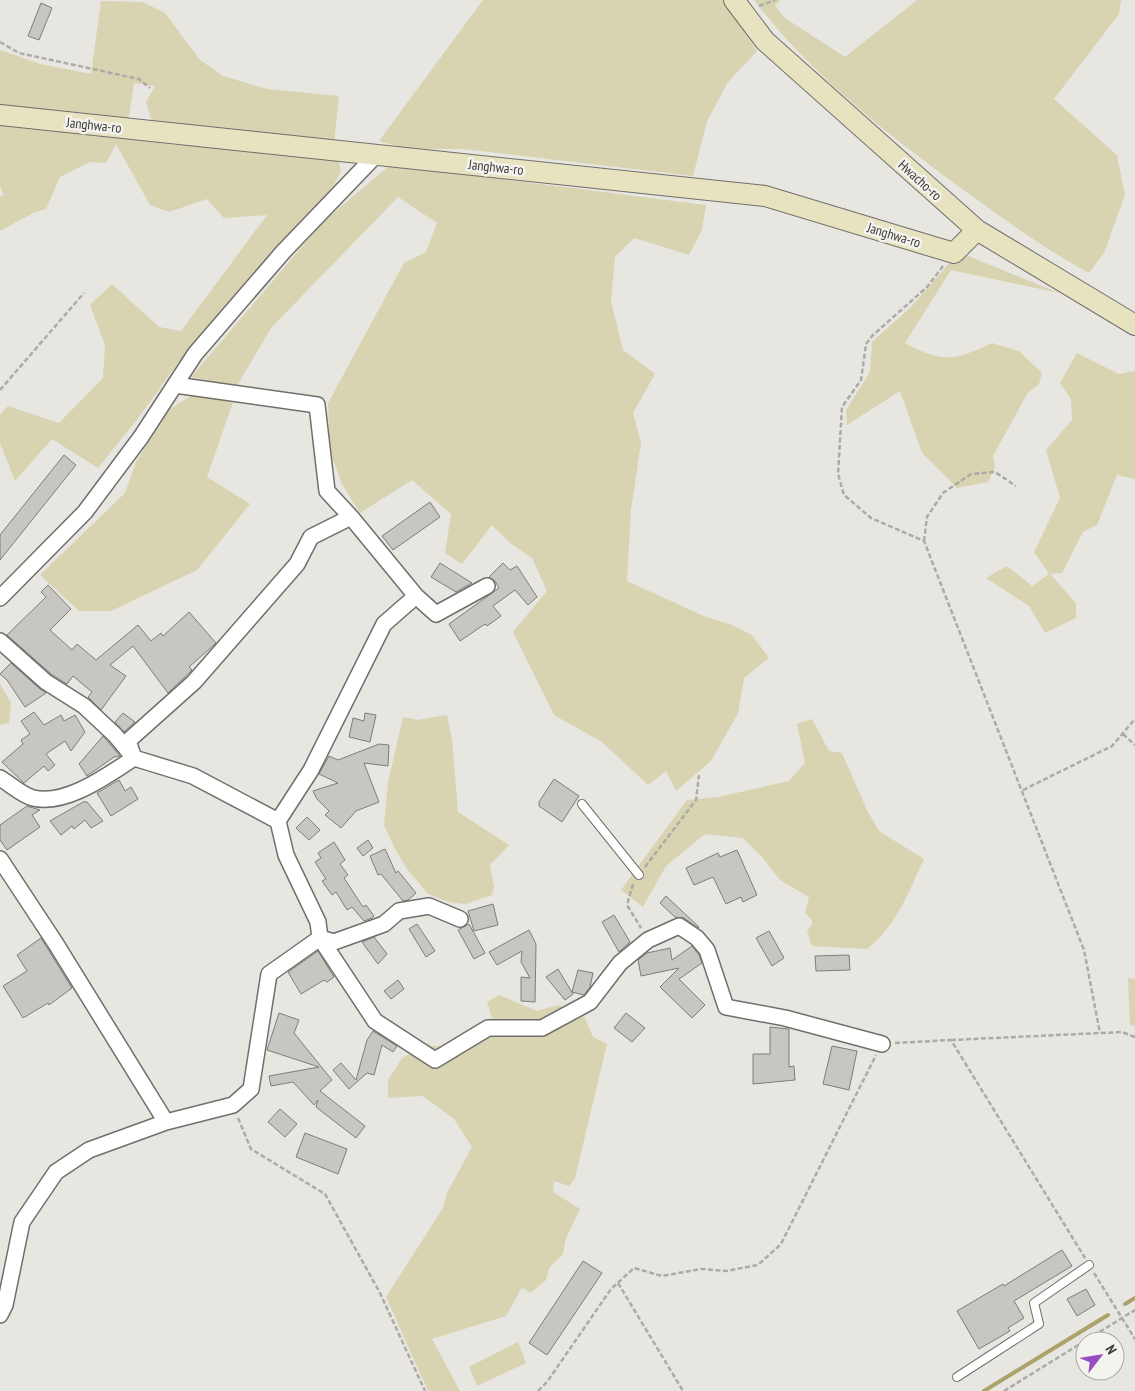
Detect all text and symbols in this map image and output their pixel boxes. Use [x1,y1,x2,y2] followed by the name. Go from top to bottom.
[65,113,122,137] street label: Janghwa-ro
[467,155,524,179] street label: Janghwa-ro
[894,156,946,204] street label: Hwacho-ro
[864,218,923,252] street label: Janghwa-ro
[1075,1331,1125,1381] north arrow
[1101,1341,1121,1357] text: N

